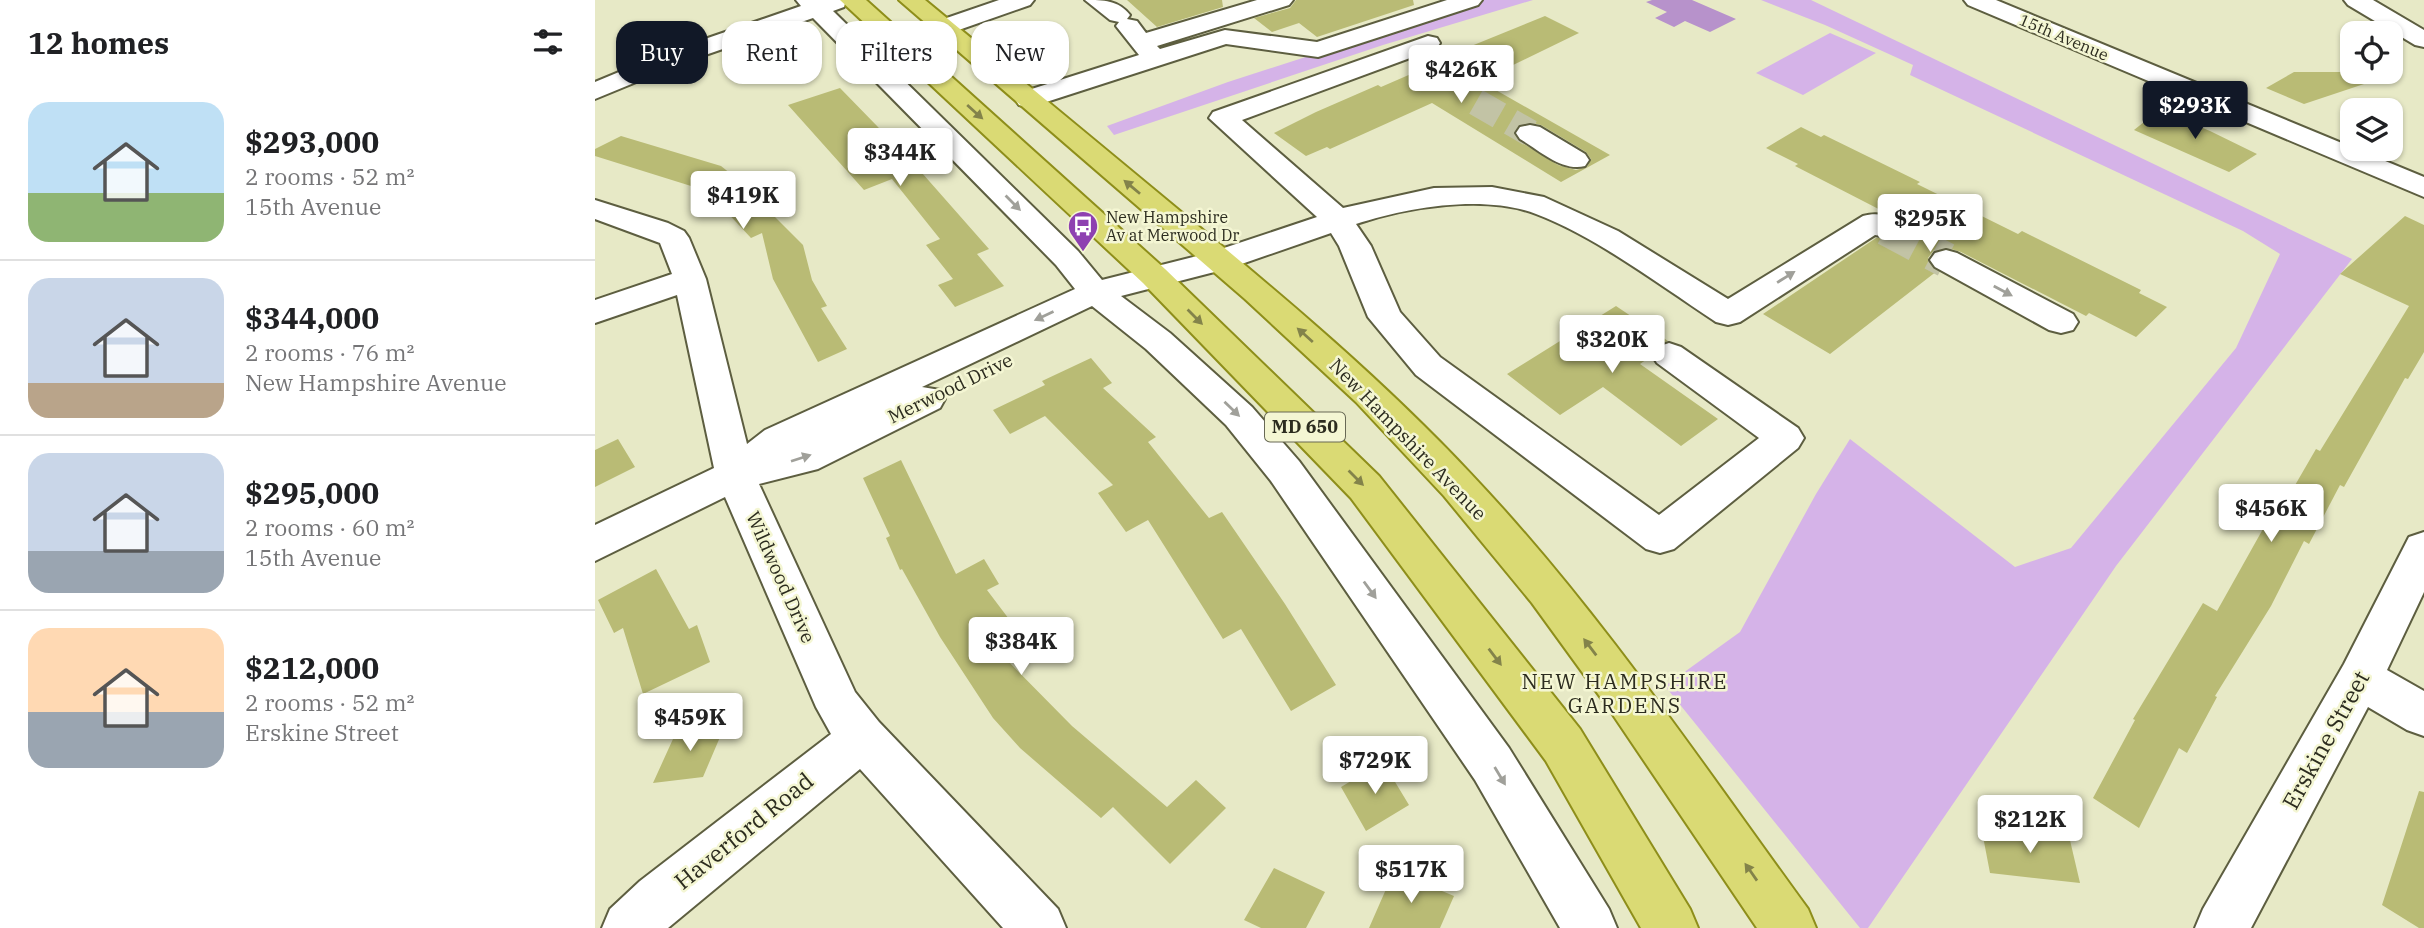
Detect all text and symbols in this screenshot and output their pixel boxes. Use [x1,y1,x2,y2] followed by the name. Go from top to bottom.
[2016,9,2112,65] street label: 15th Avenue
[616,21,708,84] chip: Buy
[722,21,822,84] chip: Rent
[836,21,957,84] chip: Filters
[971,21,1069,84] chip: New
[2340,21,2403,161] map controls
[2340,21,2403,84] button: locate
[28,23,169,62] text: 12 homes
[529,23,567,61] icon: filters
[1412,46,1510,105] pin: $426K
[1425,53,1497,83] text: $426K
[2146,82,2244,141] pin: $293K
[2159,89,2231,119] text: $293K
[2340,98,2403,161] button: layers
[966,104,983,119] one-way arrow
[245,122,379,161] text: $293,000
[851,128,949,188] pin: $344K
[84,130,168,214] icon: home
[864,136,936,166] text: $344K
[245,161,415,191] text: 2 rooms · 52 m²
[694,172,792,231] pin: $419K
[707,179,779,209] text: $419K
[1123,180,1140,195] one-way arrow
[245,191,381,221] text: 15th Avenue
[1881,194,1979,254] pin: $295K
[1005,195,1022,212] one-way arrow
[1894,202,1966,232] text: $295K
[1106,207,1239,245] place label: New Hampshire Av at Merwood Dr
[1066,209,1100,253] bus stop icon: New Hampshire Av at Merwood Dr
[1776,271,1795,284] one-way arrow
[1993,286,2013,297] one-way arrow
[245,298,379,337] text: $344,000
[84,306,168,390] icon: home
[1187,309,1203,325] one-way arrow
[1034,310,1054,321] one-way arrow
[1563,316,1661,375] pin: $320K
[1576,323,1648,353] text: $320K
[1296,328,1313,343] one-way arrow
[245,337,415,367] text: 2 rooms · 76 m²
[884,347,1016,429] street label: Merwood Drive
[1324,353,1492,525] street label: New Hampshire Avenue
[245,367,507,397] text: New Hampshire Avenue
[1223,401,1240,417] one-way arrow
[1265,412,1345,442] road number: MD 650
[791,453,812,463] one-way arrow
[1347,469,1364,486] one-way arrow
[245,473,379,512] text: $295,000
[84,481,168,565] icon: home
[2222,484,2320,544] pin: $456K
[2235,492,2307,522] text: $456K
[741,507,821,647] street label: Wildwood Drive
[245,512,415,542] text: 2 rooms · 60 m²
[245,542,381,572] text: 15th Avenue
[1363,581,1377,599] one-way arrow
[972,618,1070,677] pin: $384K
[985,625,1057,655] text: $384K
[1583,638,1597,656] one-way arrow
[245,648,379,687] text: $212,000
[1488,648,1503,666] one-way arrow
[84,656,168,740] icon: home
[2275,665,2376,814] street label: Erskine Street
[1521,667,1729,719] district label: NEW HAMPSHIRE GARDENS
[245,687,415,717] text: 2 rooms · 52 m²
[641,694,739,753] pin: $459K
[654,701,726,731] text: $459K
[245,717,399,747] text: Erskine Street
[1326,736,1424,796] pin: $729K
[1339,744,1411,774] text: $729K
[668,765,819,895] street label: Haverford Road
[1494,767,1506,786] one-way arrow
[1981,796,2079,855] pin: $212K
[1994,803,2066,833] text: $212K
[1362,846,1460,905] pin: $517K
[1375,853,1447,883] text: $517K
[1744,863,1758,881] one-way arrow

